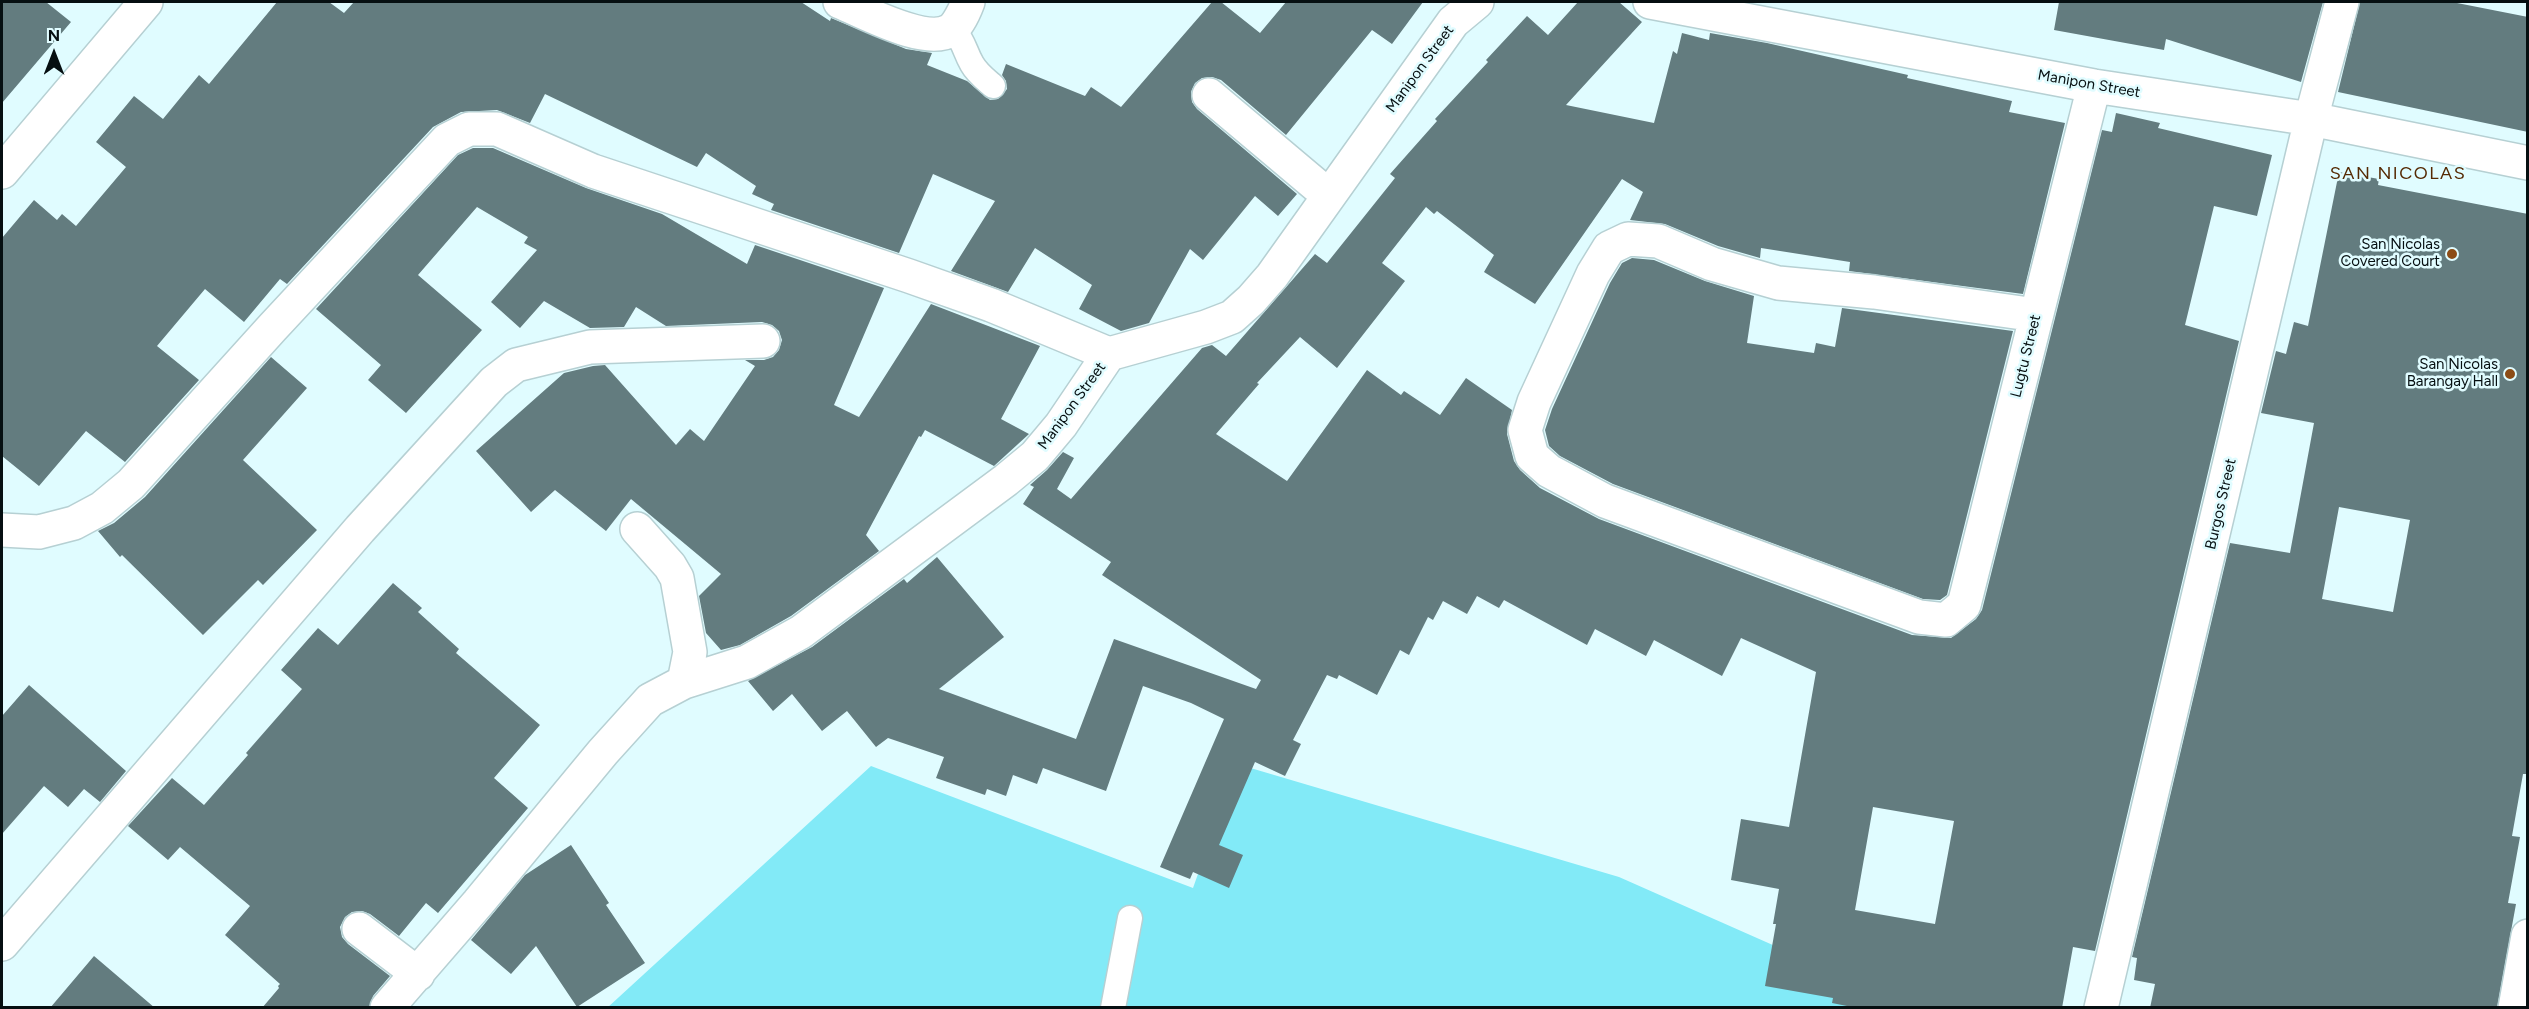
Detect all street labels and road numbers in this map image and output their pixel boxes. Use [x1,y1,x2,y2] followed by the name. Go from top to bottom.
[1382,22,1458,116] street label: Manipon Street
[2036,66,2142,102] street label: Manipon Street
[2007,313,2045,399] street label: Lugtu Street
[1034,359,1110,453] street label: Manipon Street
[2202,457,2240,551] street label: Burgos Street

